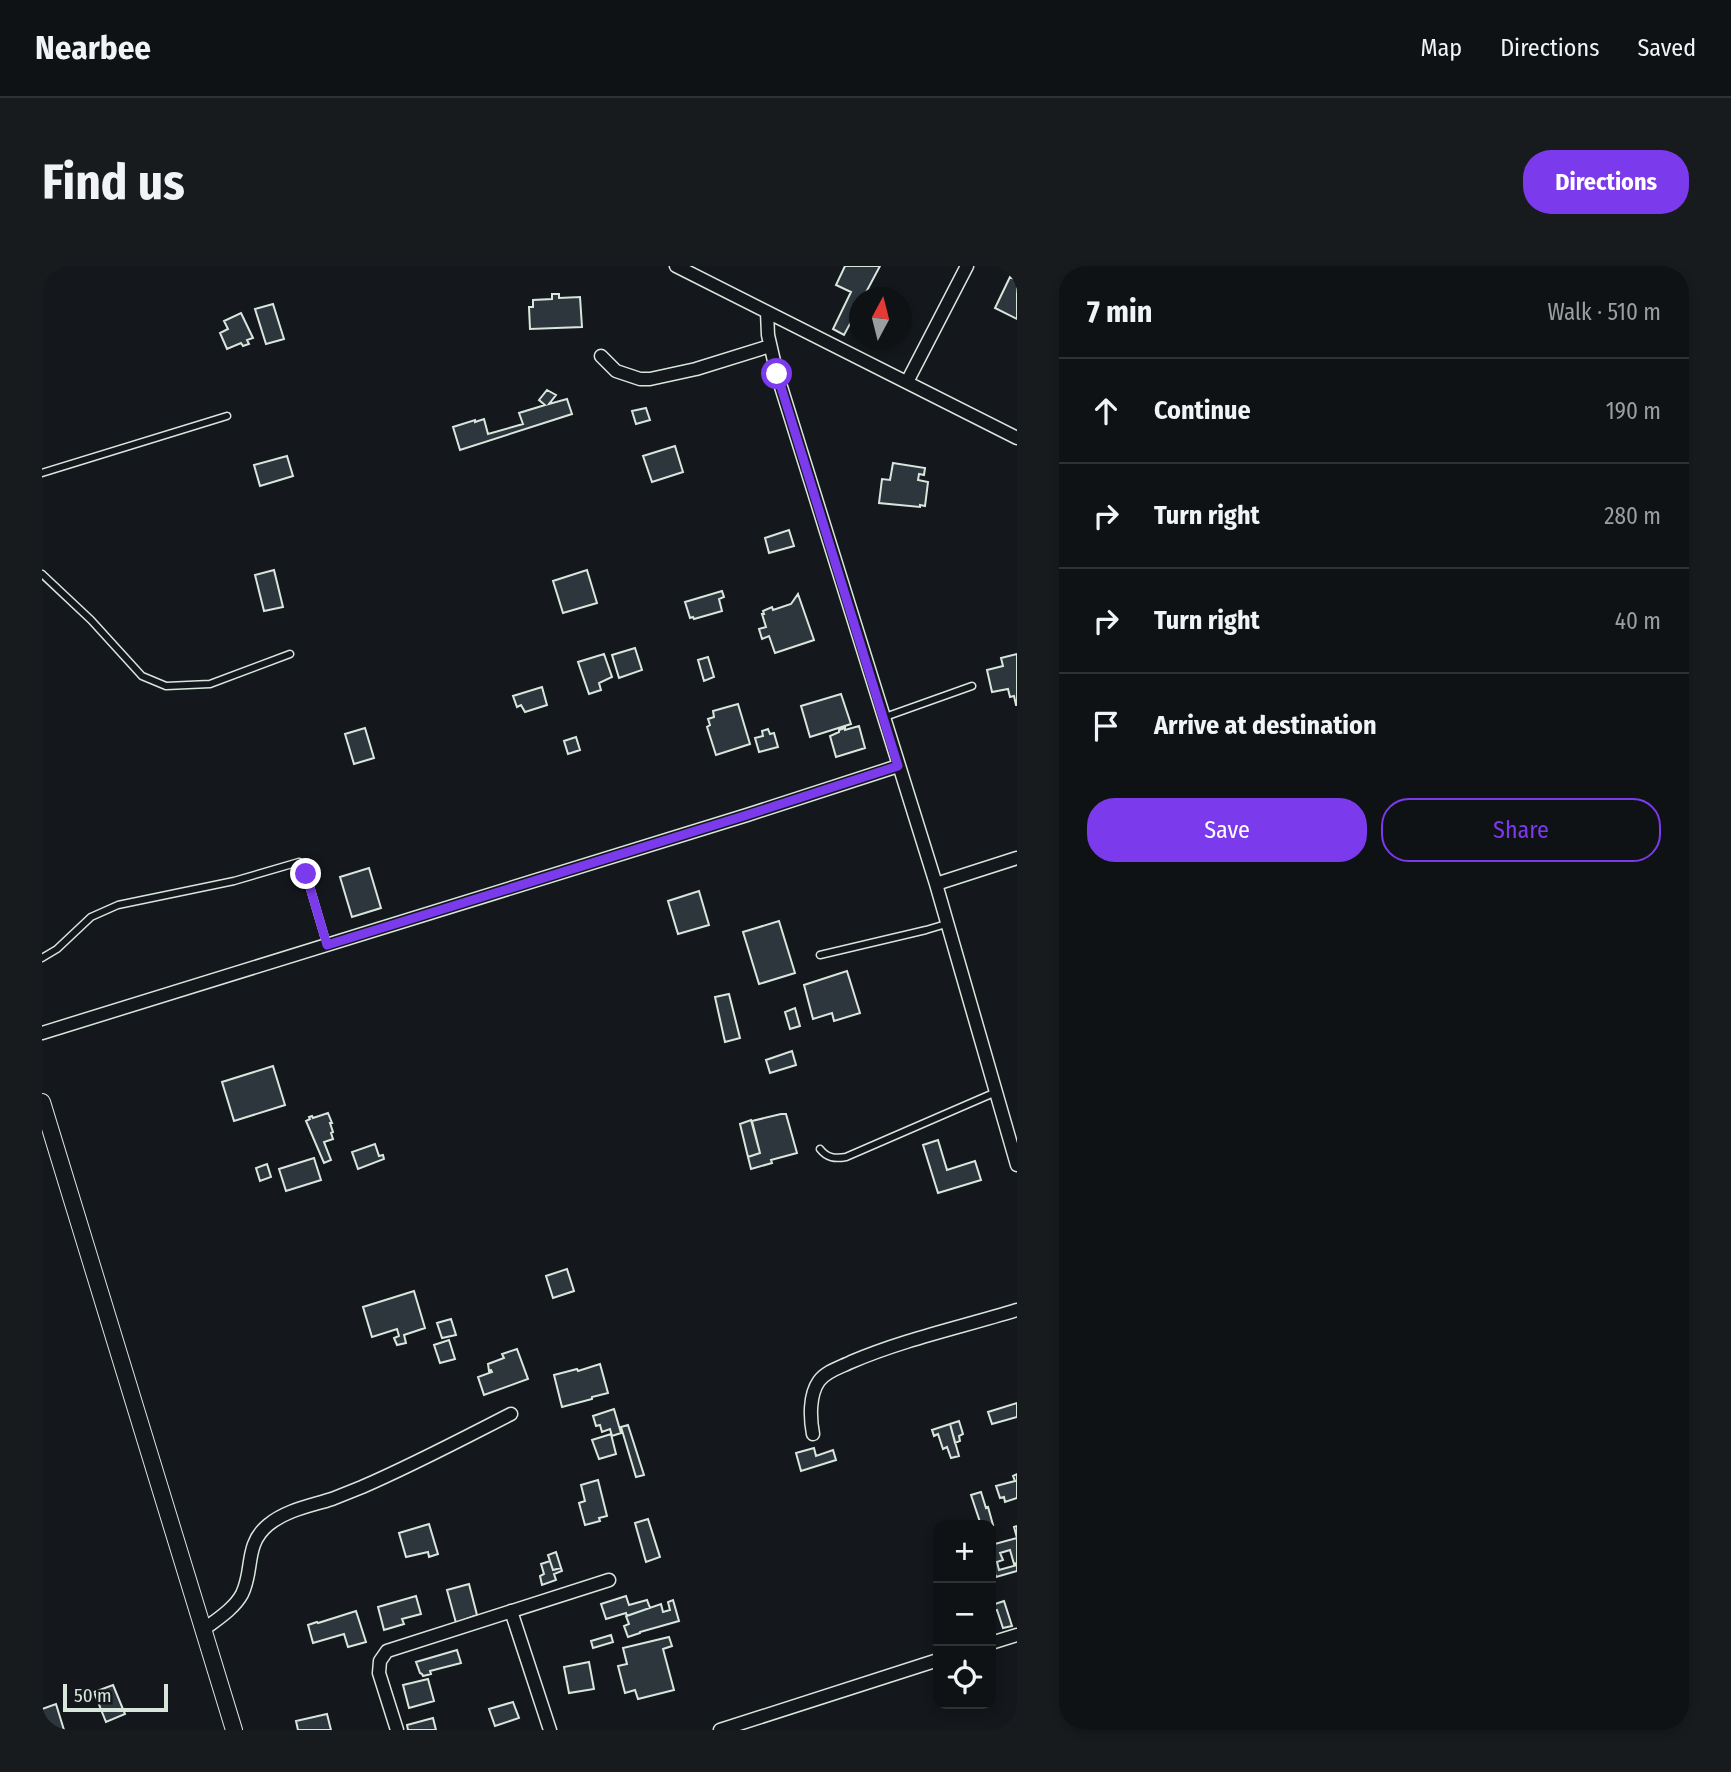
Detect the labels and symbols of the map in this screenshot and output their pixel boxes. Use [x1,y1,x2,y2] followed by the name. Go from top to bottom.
[849,287,912,350] north arrow
[761,358,792,389] route start
[290,858,321,889] route end
[63,1681,168,1713] scale bar

